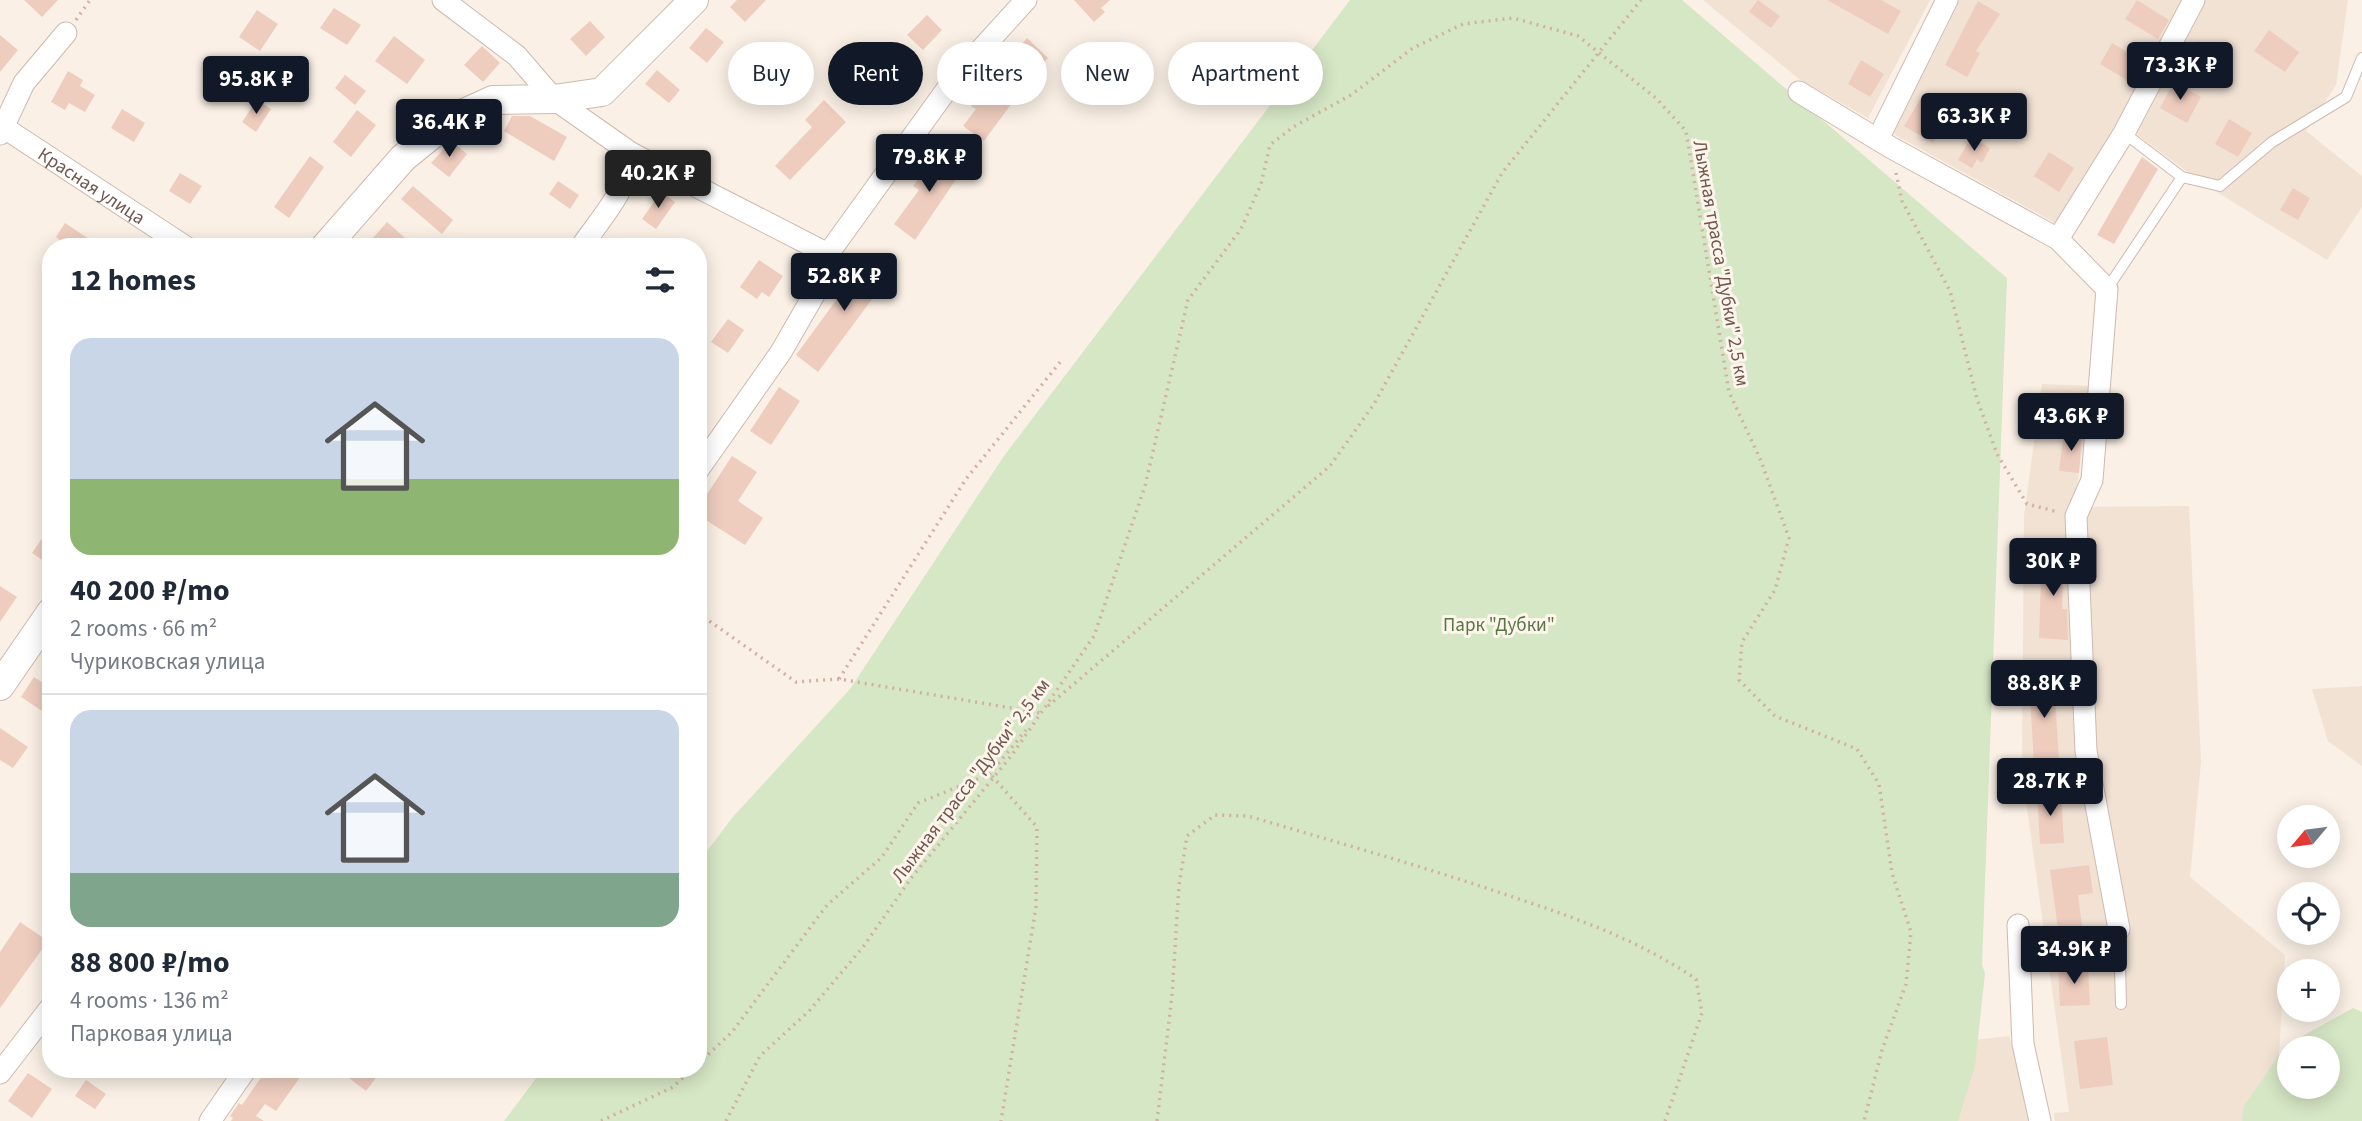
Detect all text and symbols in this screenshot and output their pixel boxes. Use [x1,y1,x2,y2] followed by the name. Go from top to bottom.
[728,42,814,105] chip: Buy
[828,42,923,105] chip: Rent
[937,42,1047,105] chip: Filters
[1061,42,1154,105] chip: New
[1168,42,1323,105] chip: Apartment
[2115,42,2245,102] pin: 73.3K ₽
[2143,48,2217,81] text: 73.3K ₽
[191,57,321,116] pin: 95.8K ₽
[219,62,293,95] text: 95.8K ₽
[1909,94,2039,153] pin: 63.3K ₽
[1937,99,2011,132] text: 63.3K ₽
[384,100,514,159] pin: 36.4K ₽
[412,105,486,138] text: 36.4K ₽
[864,134,994,194] pin: 79.8K ₽
[1686,138,1755,388] street label: Лыжная трасса "Дубки" 2,5 км
[892,140,966,173] text: 79.8K ₽
[32,141,150,232] street label: Красная улица
[593,150,723,210] pin: 40.2K ₽
[621,156,695,189] text: 40.2K ₽
[779,254,909,313] pin: 52.8K ₽
[70,259,196,302] text: 12 homes
[807,259,881,292] text: 52.8K ₽
[641,261,679,299] icon: filters
[312,383,438,509] icon: home
[2006,393,2136,453] pin: 43.6K ₽
[2034,399,2108,432] text: 43.6K ₽
[2004,538,2102,598] pin: 30K ₽
[2025,544,2081,577] text: 30K ₽
[70,569,230,612] text: 40 200 ₽/mo
[70,612,217,645] text: 2 rooms · 66 m²
[1443,612,1555,639] park label: Парк "Дубки"
[70,645,265,678] text: Чуриковская улица
[1979,660,2109,720] pin: 88.8K ₽
[2007,666,2081,699] text: 88.8K ₽
[885,673,1057,889] street label: Лыжная трасса "Дубки" 2,5 км
[312,755,438,881] icon: home
[1985,758,2115,818] pin: 28.7K ₽
[2013,764,2087,797] text: 28.7K ₽
[2277,805,2340,868] north arrow
[2277,805,2340,1099] map controls
[2277,882,2340,945] button: locate
[2009,926,2139,986] pin: 34.9K ₽
[2037,932,2111,965] text: 34.9K ₽
[70,941,230,984] text: 88 800 ₽/mo
[2277,959,2340,1022] button: +
[70,984,229,1017] text: 4 rooms · 136 m²
[70,1017,233,1050] text: Парковая улица
[2277,1036,2340,1099] button: −

